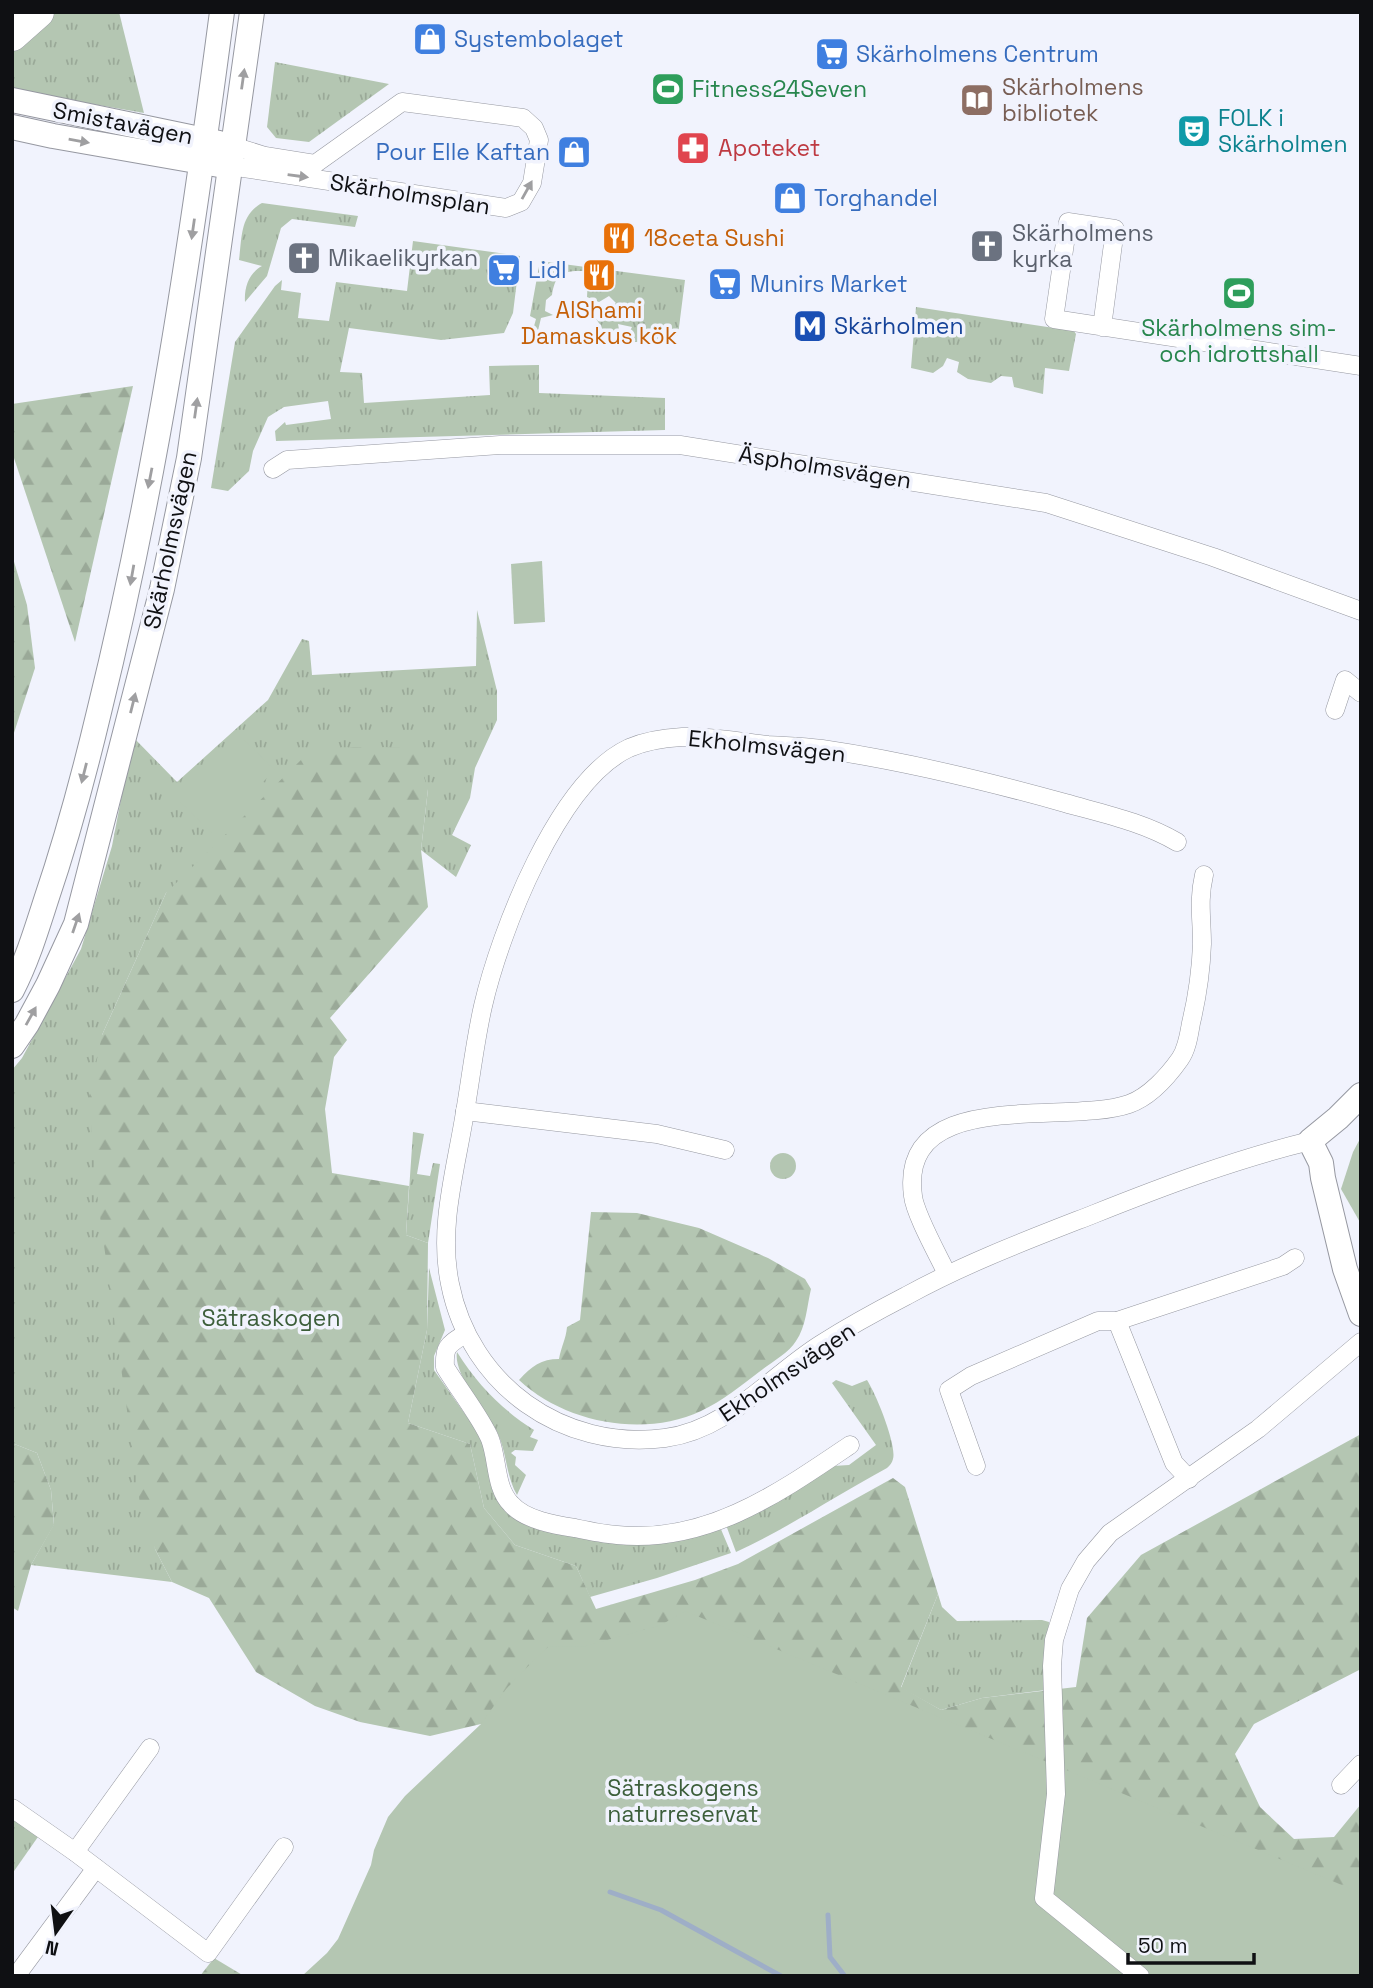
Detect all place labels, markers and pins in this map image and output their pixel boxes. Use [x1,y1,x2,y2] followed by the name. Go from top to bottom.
[411,20,449,58] shop icon: Systembolaget
[454,24,624,54] place label: Systembolaget
[813,35,851,73] supermarket icon: Skärholmens Centrum
[856,39,1099,69] place label: Skärholmens Centrum
[649,70,687,108] sports icon: Fitness24Seven
[1002,72,1144,128] place label: Skärholmens bibliotek
[692,74,867,104] place label: Fitness24Seven
[958,81,996,119] library icon: Skärholmens bibliotek
[1218,103,1348,159] place label: FOLK i Skärholmen
[1175,112,1213,150] theatre icon: FOLK i Skärholmen
[674,129,712,167] pharmacy icon: Apoteket
[555,133,593,171] shop icon: Pour Elle Kaftan
[718,133,820,163] place label: Apoteket
[376,137,550,167] place label: Pour Elle Kaftan
[771,179,809,217] shop icon: Torghandel
[814,183,938,213] place label: Torghandel
[1012,218,1154,274] place label: Skärholmens kyrka
[600,219,638,257] restaurant icon: 18ceta Sushi
[644,223,785,253] place label: 18ceta Sushi
[968,227,1006,265] church icon: Skärholmens kyrka
[285,239,323,277] church icon: Mikaelikyrkan
[328,243,478,273] place label: Mikaelikyrkan
[485,251,523,289] supermarket icon: Lidl
[528,255,567,285] place label: Lidl
[580,256,618,294] restaurant icon: AlShami Damaskus kök
[706,265,744,303] supermarket icon: Munirs Market
[750,269,907,299] place label: Munirs Market
[1220,274,1258,312] sports icon: Skärholmens sim- och idrottshall
[521,295,677,351] place label: AlShami Damaskus kök
[791,307,829,345] metro station icon: Skärholmen
[834,311,964,341] place label: Skärholmen
[1141,313,1337,369] place label: Skärholmens sim- och idrottshall

